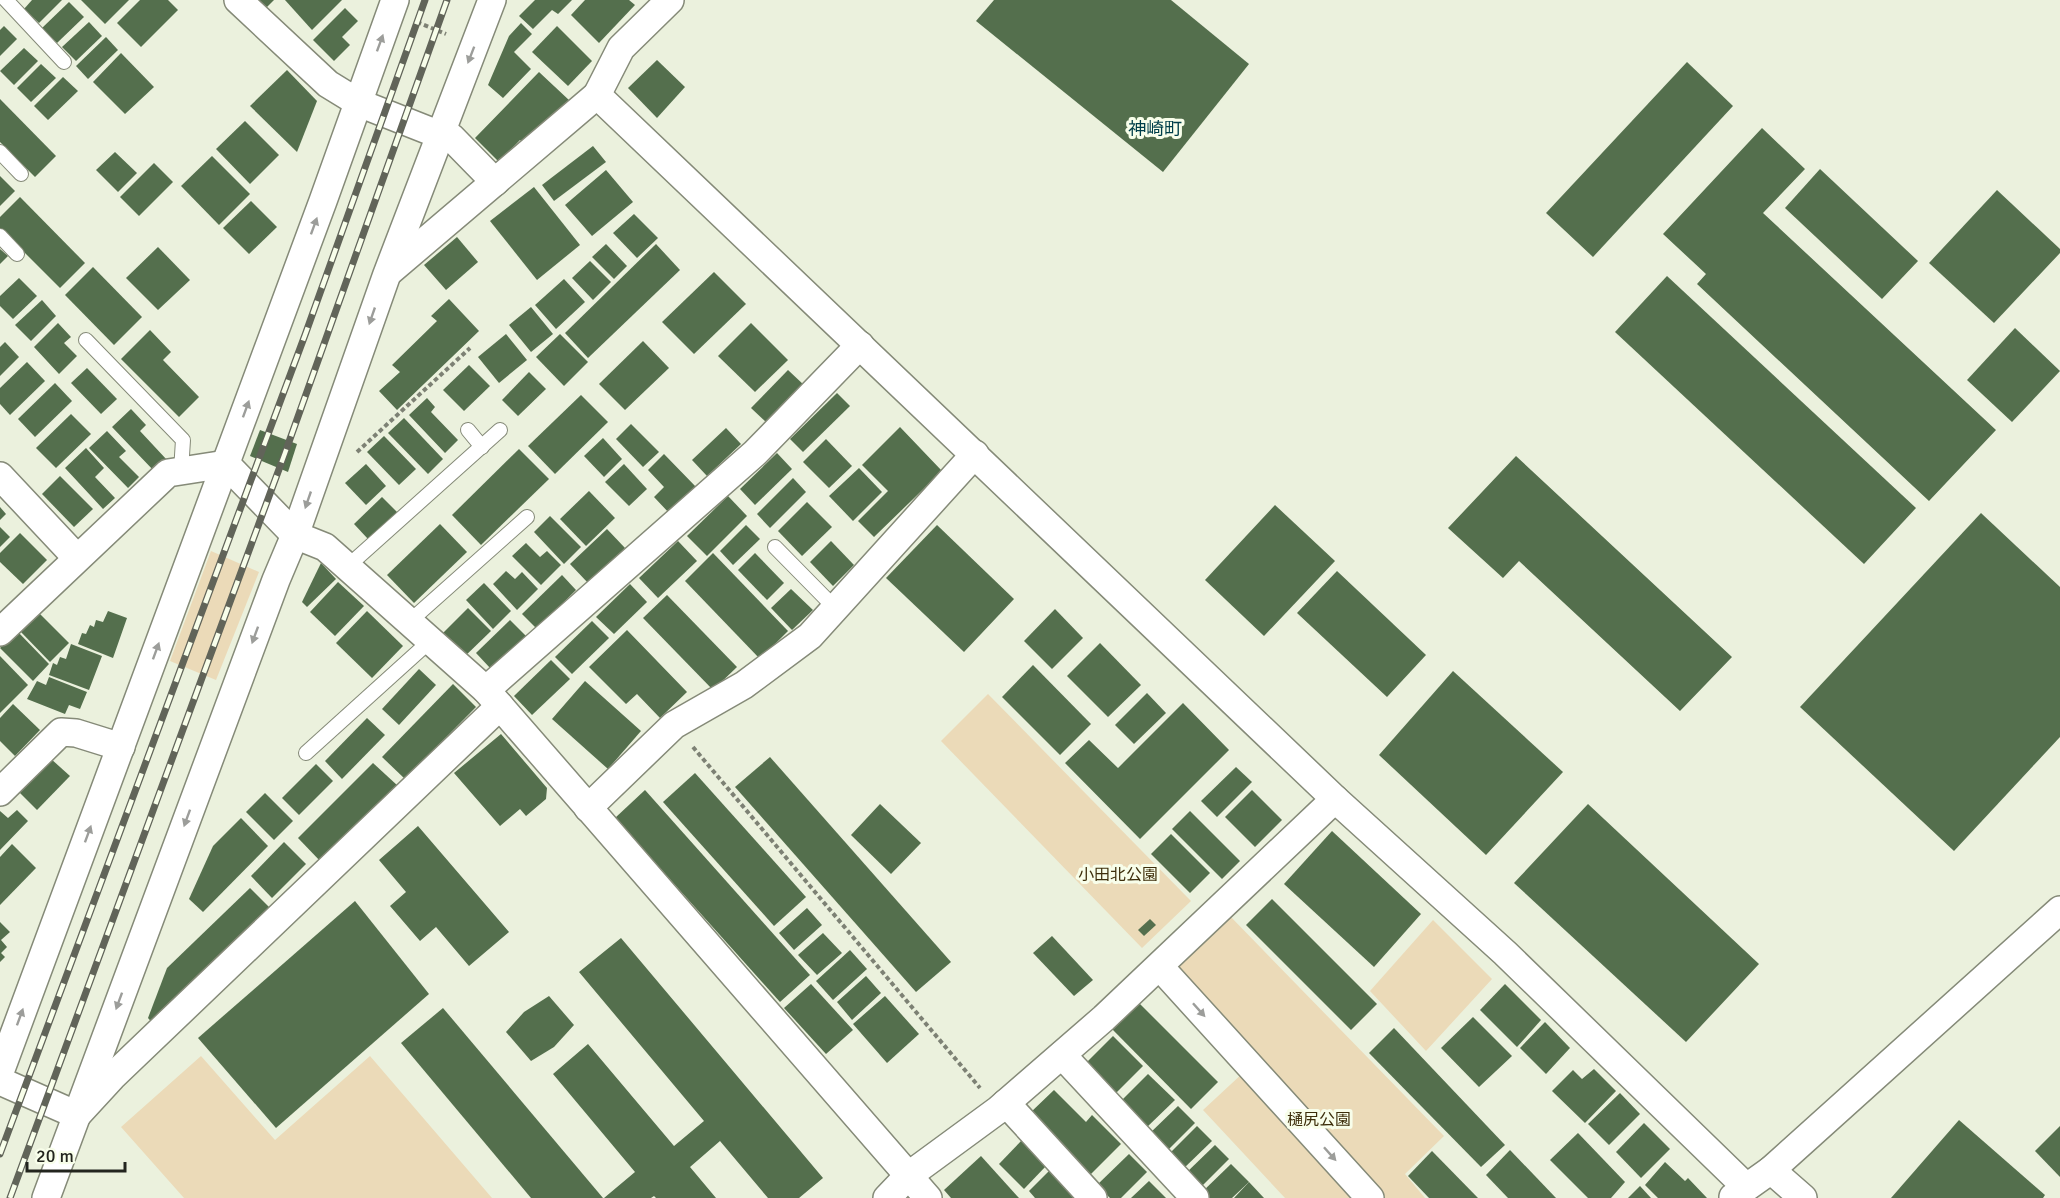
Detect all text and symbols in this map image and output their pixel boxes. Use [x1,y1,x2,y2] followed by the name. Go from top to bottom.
[375,34,385,52] one-way arrow
[466,46,476,64] one-way arrow
[1128,118,1182,140] district label: 神崎町
[310,217,319,235] one-way arrow
[367,307,377,325] one-way arrow
[242,400,251,418] one-way arrow
[302,491,312,509] one-way arrow
[250,626,260,644] one-way arrow
[151,642,161,660] one-way arrow
[182,809,192,827] one-way arrow
[84,825,94,843] one-way arrow
[1078,865,1158,885] park label: 小田北公園
[114,992,124,1010] one-way arrow
[1192,1002,1205,1017] one-way arrow
[16,1008,26,1026] one-way arrow
[1287,1110,1351,1130] park label: 樋尻公園
[27,1135,124,1173] scale bar
[36,1145,74,1167] text: 20 m
[1323,1147,1337,1161] one-way arrow

